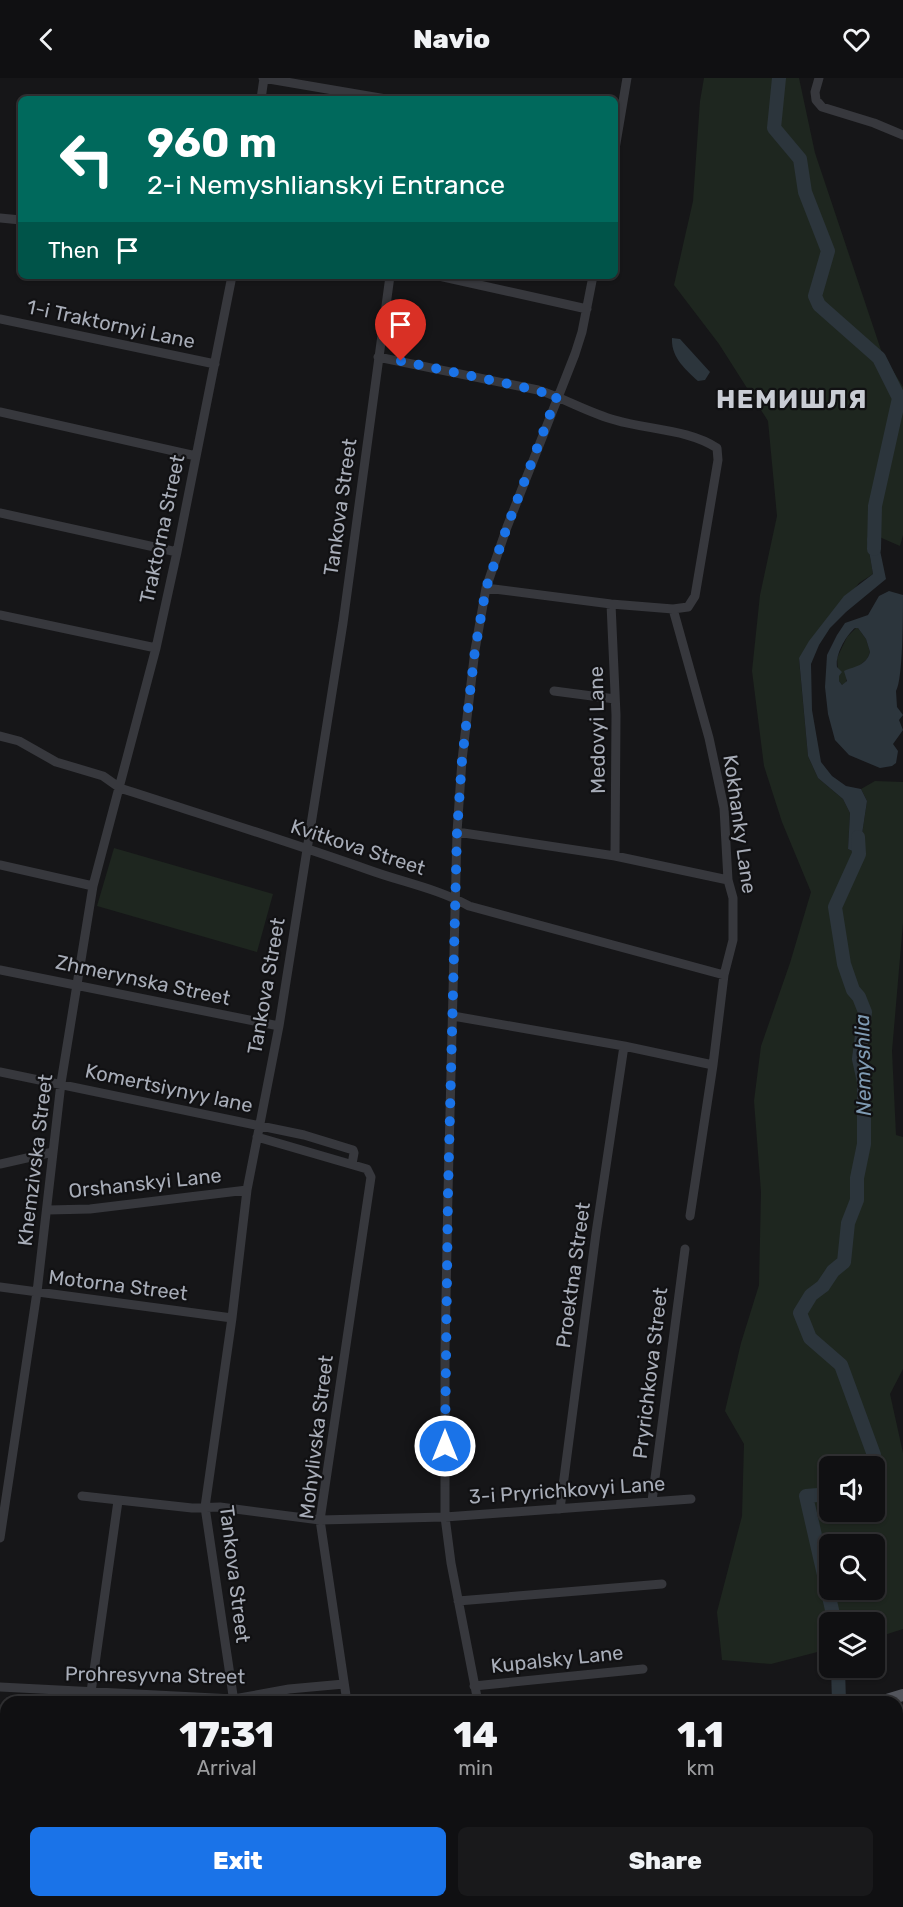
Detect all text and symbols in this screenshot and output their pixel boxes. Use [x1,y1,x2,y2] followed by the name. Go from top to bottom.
[30,23,63,56] icon: back
[413,23,490,55] text: Navio
[840,23,873,56] icon: heart
[147,118,277,168] text: 960 m
[48,120,126,198] icon: left
[147,169,505,201] text: 2-i Nemyshlianskyi Entrance
[111,234,144,267] icon: arrive
[48,237,99,264] text: Then
[25,294,197,354] street label: 1-i Traktornyi Lane
[375,299,426,361] pin
[384,308,417,341] icon: arrive
[716,384,868,415] district label: НЕМИШЛЯ
[318,437,362,577] street label: Tankova Street
[135,452,190,606] street label: Traktorna Street
[584,666,610,794] street label: Medovyi Lane
[718,753,762,895] street label: Kokhanky Lane
[288,814,429,880] street label: Kvitkova Street
[242,916,290,1056] street label: Tankova Street
[53,950,233,1010] street label: Zhmerynska Street
[849,1014,876,1116] water label: Nemyshlia
[83,1059,255,1117] street label: Komertsiynyy lane
[13,1072,57,1247] street label: Khemzivska Street
[67,1163,223,1203] street label: Orshanskyi Lane
[551,1200,595,1349] street label: Proektna Street
[47,1265,189,1305] street label: Motorna Street
[628,1286,672,1460] street label: Pryrichkova Street
[294,1354,338,1520] street label: Mohylivska Street
[413,1414,477,1478] position arrow
[819,1456,885,1678] map controls
[819,1456,885,1522] button: sound
[468,1471,666,1509] street label: 3-i Pryrichkovyi Lane
[215,1504,255,1644] street label: Tankova Street
[819,1534,885,1600] button: search
[819,1612,885,1678] button: layers
[490,1640,624,1678] street label: Kupalsky Lane
[65,1661,246,1689] street label: Prohresyvna Street
[179,1713,274,1756] text: 17:31
[453,1713,498,1756] text: 14
[677,1713,724,1756] text: 1.1
[197,1756,257,1780] text: Arrival
[458,1756,493,1780] text: min
[686,1756,714,1780] text: km
[30,1827,446,1896] button: Exit
[458,1827,873,1896] button: Share

